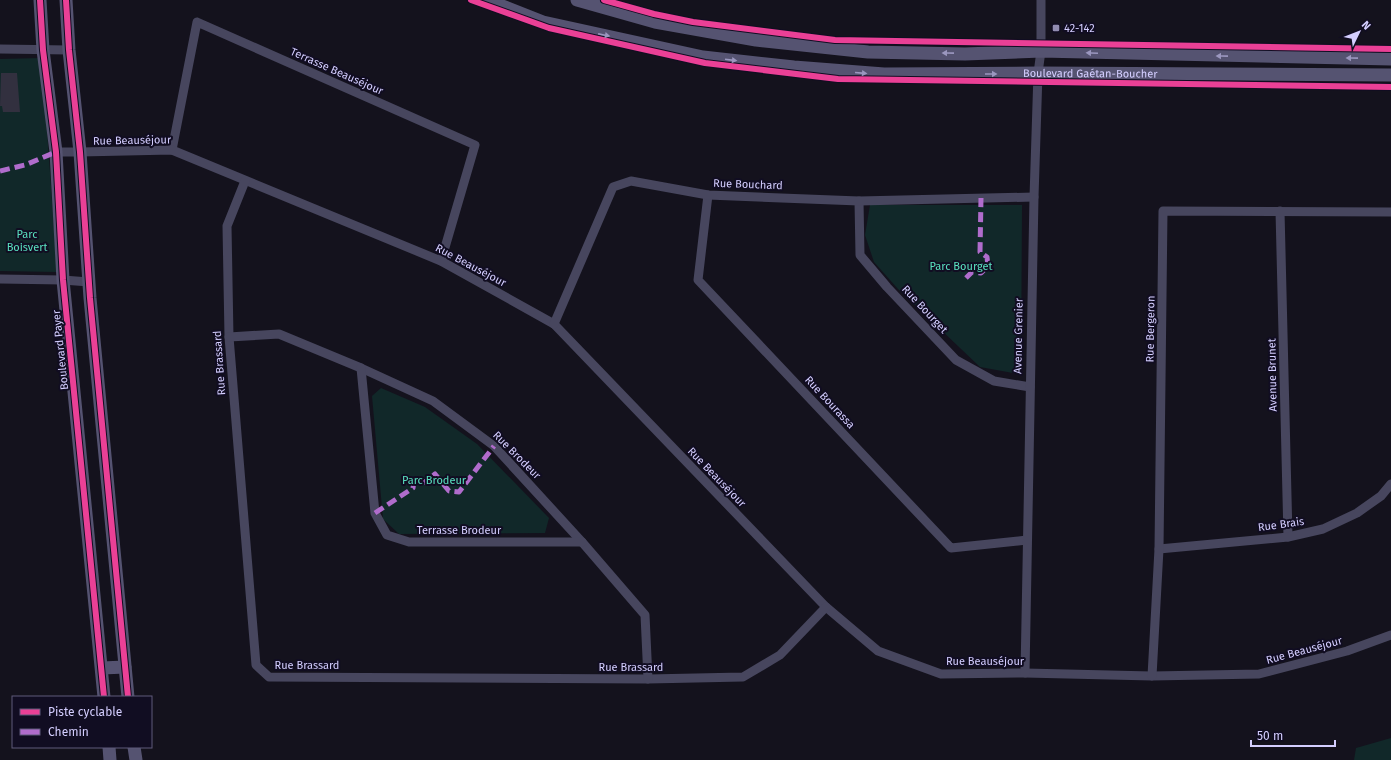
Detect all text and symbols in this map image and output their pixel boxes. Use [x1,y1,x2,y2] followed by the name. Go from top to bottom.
[1339,12,1379,52] north arrow
[1359,18,1373,33] text: N
[1064,22,1095,35] place label: 42-142
[1051,23,1061,33] marker: 42-142
[598,32,610,38] one-way arrow
[288,45,386,98] street label: Terrasse Beauséjour
[941,50,954,56] one-way arrow
[1085,50,1098,56] one-way arrow
[1215,53,1228,59] one-way arrow
[1345,55,1358,61] one-way arrow
[725,57,738,63] one-way arrow
[1023,67,1158,81] street label: Boulevard Gaétan-Boucher
[855,69,867,76] one-way arrow
[985,71,998,77] one-way arrow
[93,133,172,148] street label: Rue Beauséjour
[713,177,783,192] street label: Rue Bouchard
[7,228,47,254] park label: Parc Boisvert
[433,241,509,290] street label: Rue Beauséjour
[930,260,993,273] park label: Parc Bourget
[899,283,950,336] street label: Rue Bourget
[1143,295,1158,363] street label: Rue Bergeron
[1011,297,1026,374] street label: Avenue Grenier
[50,309,71,391] street label: Boulevard Payer
[211,330,228,396] street label: Rue Brassard
[1265,338,1280,412] street label: Avenue Brunet
[802,373,857,431] street label: Rue Bourassa
[490,429,544,482] street label: Rue Brodeur
[685,445,749,511] street label: Rue Beauséjour
[402,474,467,487] park label: Parc Brodeur
[1257,515,1305,534] street label: Rue Brais
[417,524,502,537] street label: Terrasse Brodeur
[1265,634,1344,667] street label: Rue Beauséjour
[946,655,1025,668] street label: Rue Beauséjour
[275,659,339,672] street label: Rue Brassard
[599,661,663,674] street label: Rue Brassard
[12,696,152,748] legend
[48,705,122,719] text: Piste cyclable
[1251,722,1335,748] scale bar
[48,725,89,739] text: Chemin
[1257,729,1283,743] text: 50 m

